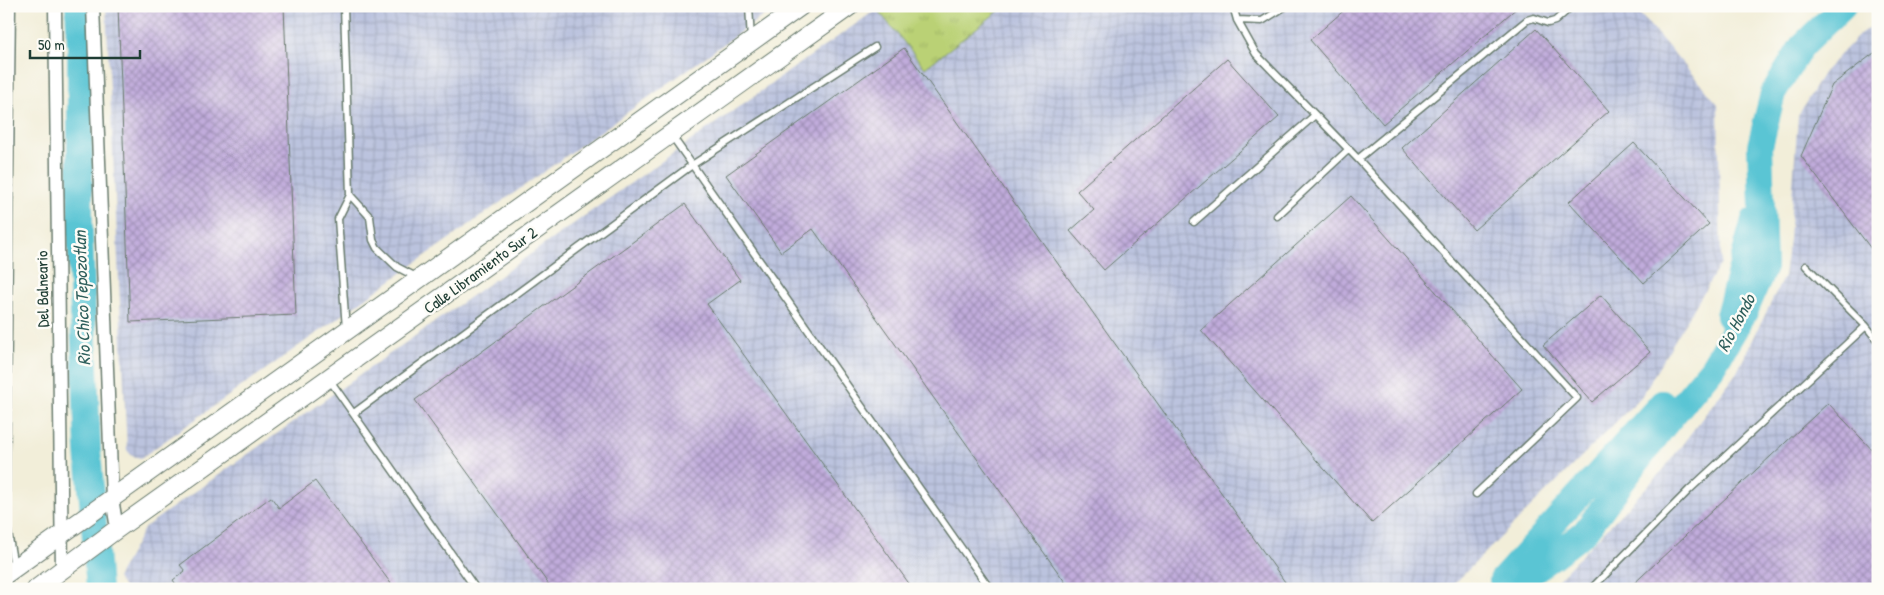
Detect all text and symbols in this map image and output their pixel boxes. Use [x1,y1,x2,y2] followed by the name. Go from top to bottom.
[30,28,140,60] scale bar
[38,34,65,55] text: 50 m
[419,221,542,319] street label: Calle Libramiento Sur 2
[67,228,96,366] water label: Rio Chico Tepozotlan
[30,250,54,327] street label: Del Balneario
[1710,288,1762,356] water label: Rio Hondo

